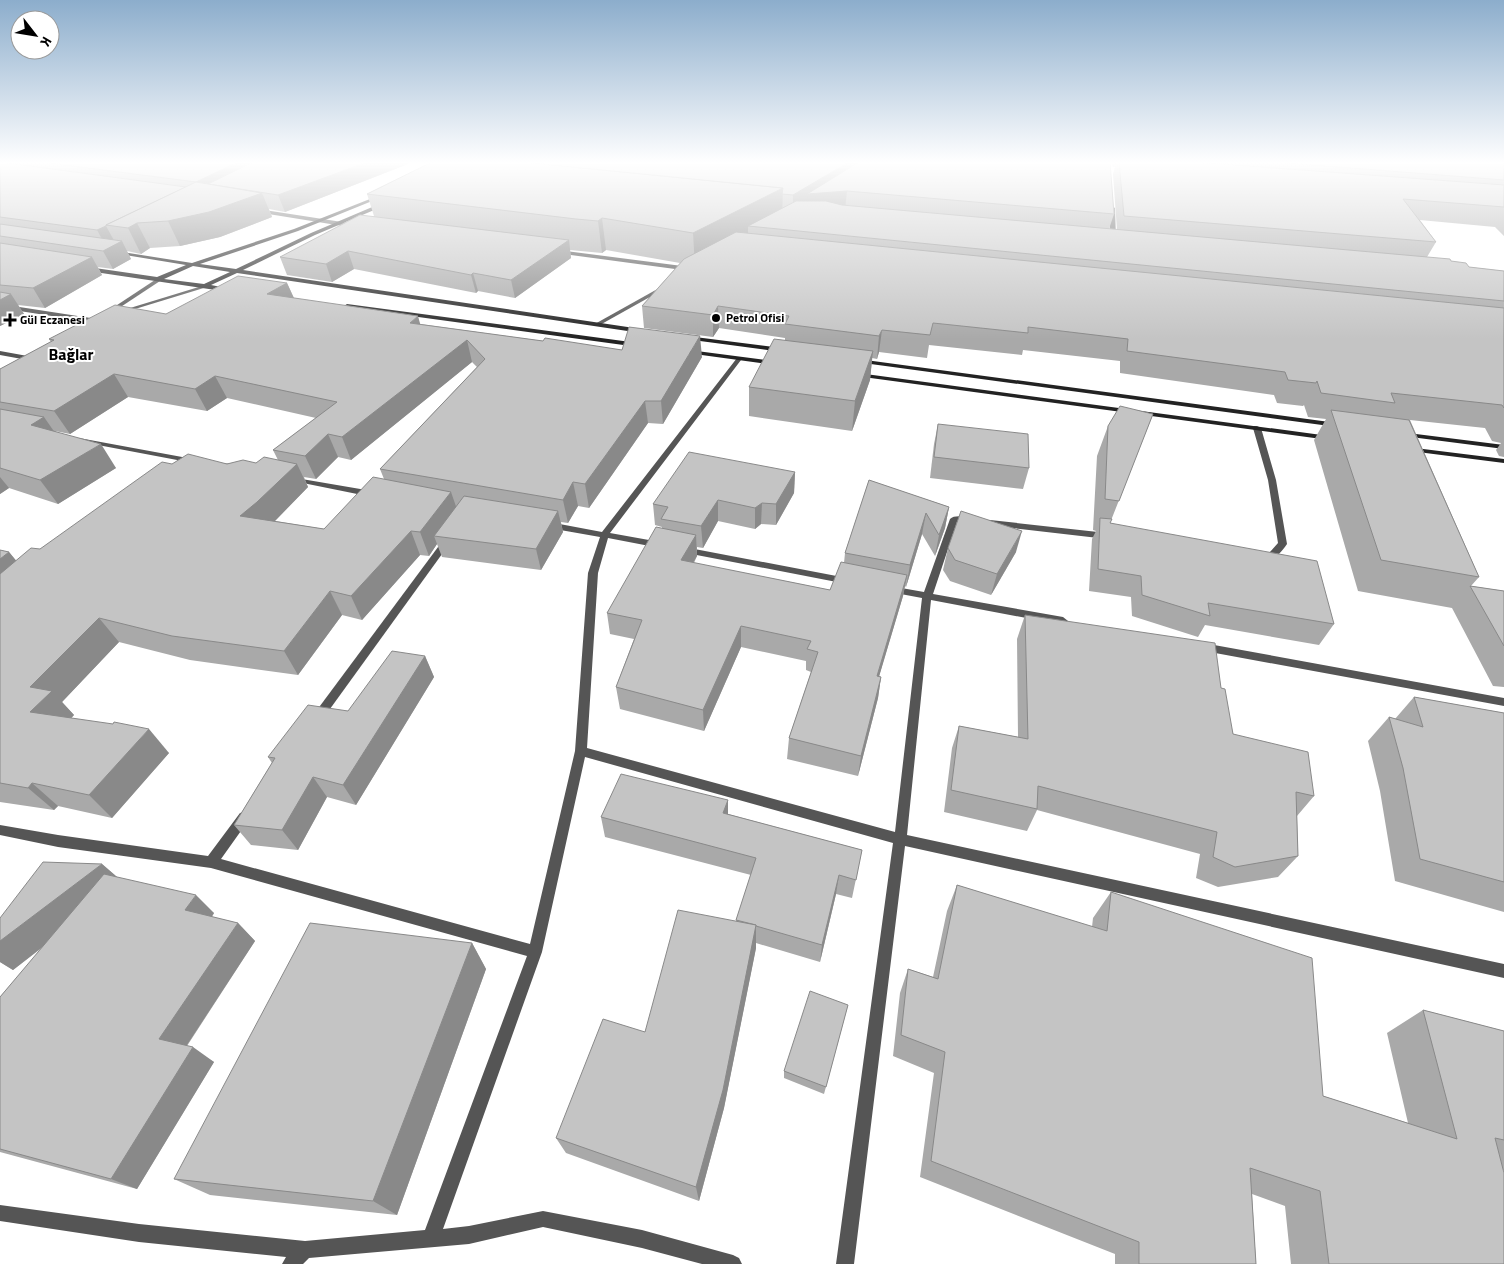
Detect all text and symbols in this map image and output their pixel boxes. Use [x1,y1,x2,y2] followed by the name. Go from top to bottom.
[10,10,60,60] north arrow
[35,33,58,52] text: K
[726,308,784,327] place label: Petrol Ofisi
[20,310,85,329] place label: Gül Eczanesi
[710,312,722,324] marker: Petrol Ofisi
[4,314,16,326] marker: Gül Eczanesi
[49,342,93,366] district label: Bağlar

